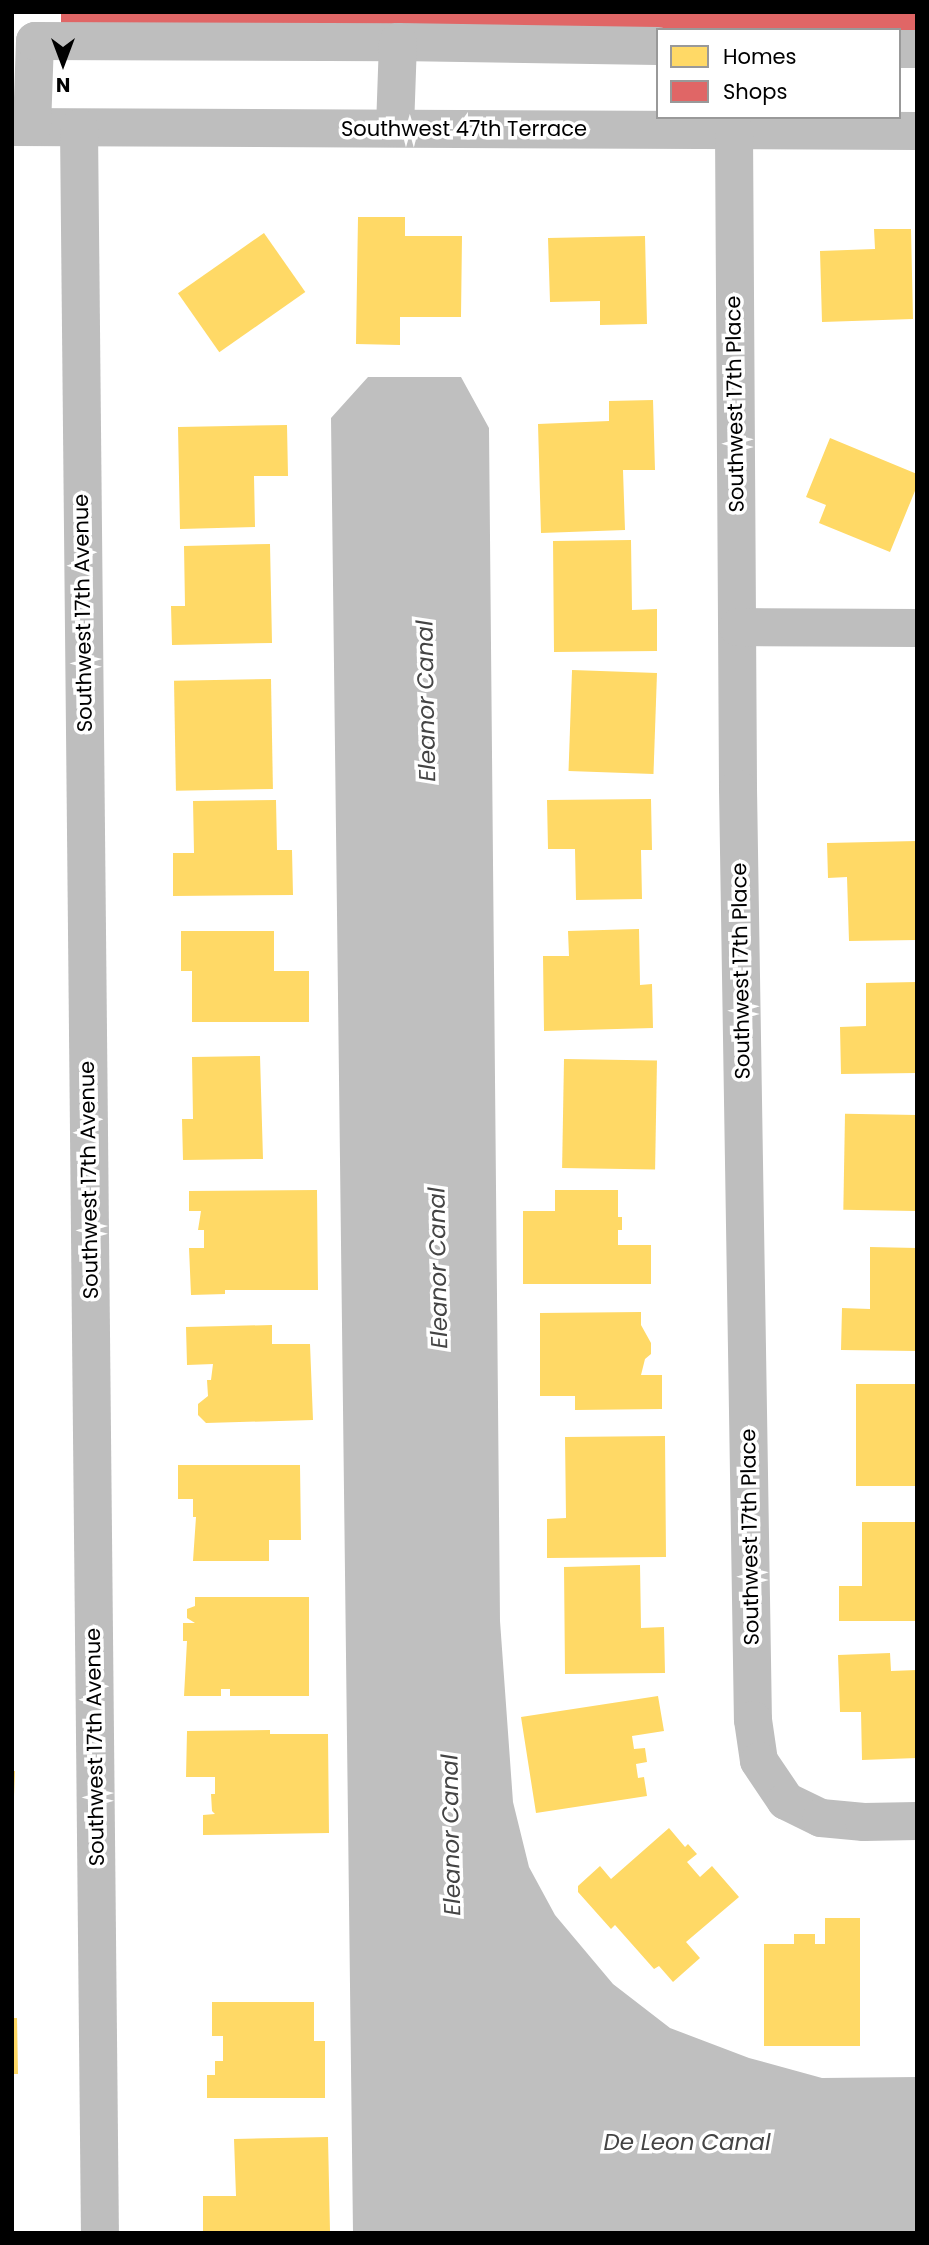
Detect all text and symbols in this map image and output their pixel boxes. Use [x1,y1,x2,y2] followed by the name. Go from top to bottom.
[28,28,98,98] north arrow
[656,28,901,119] legend
[723,42,797,71] text: Homes
[56,71,70,98] text: N
[723,77,787,106] text: Shops
[341,116,587,142] street label: Southwest 47th Terrace
[721,295,749,513] street label: Southwest 17th Place
[68,494,98,732] street label: Southwest 17th Avenue
[411,620,441,782] water label: Eleanor Canal
[727,862,755,1080] street label: Southwest 17th Place
[74,1061,104,1299] street label: Southwest 17th Avenue
[423,1187,453,1349] water label: Eleanor Canal
[736,1428,764,1646] street label: Southwest 17th Place
[80,1628,110,1866] street label: Southwest 17th Avenue
[436,1754,466,1916] water label: Eleanor Canal
[603,2128,771,2156] water label: De Leon Canal

